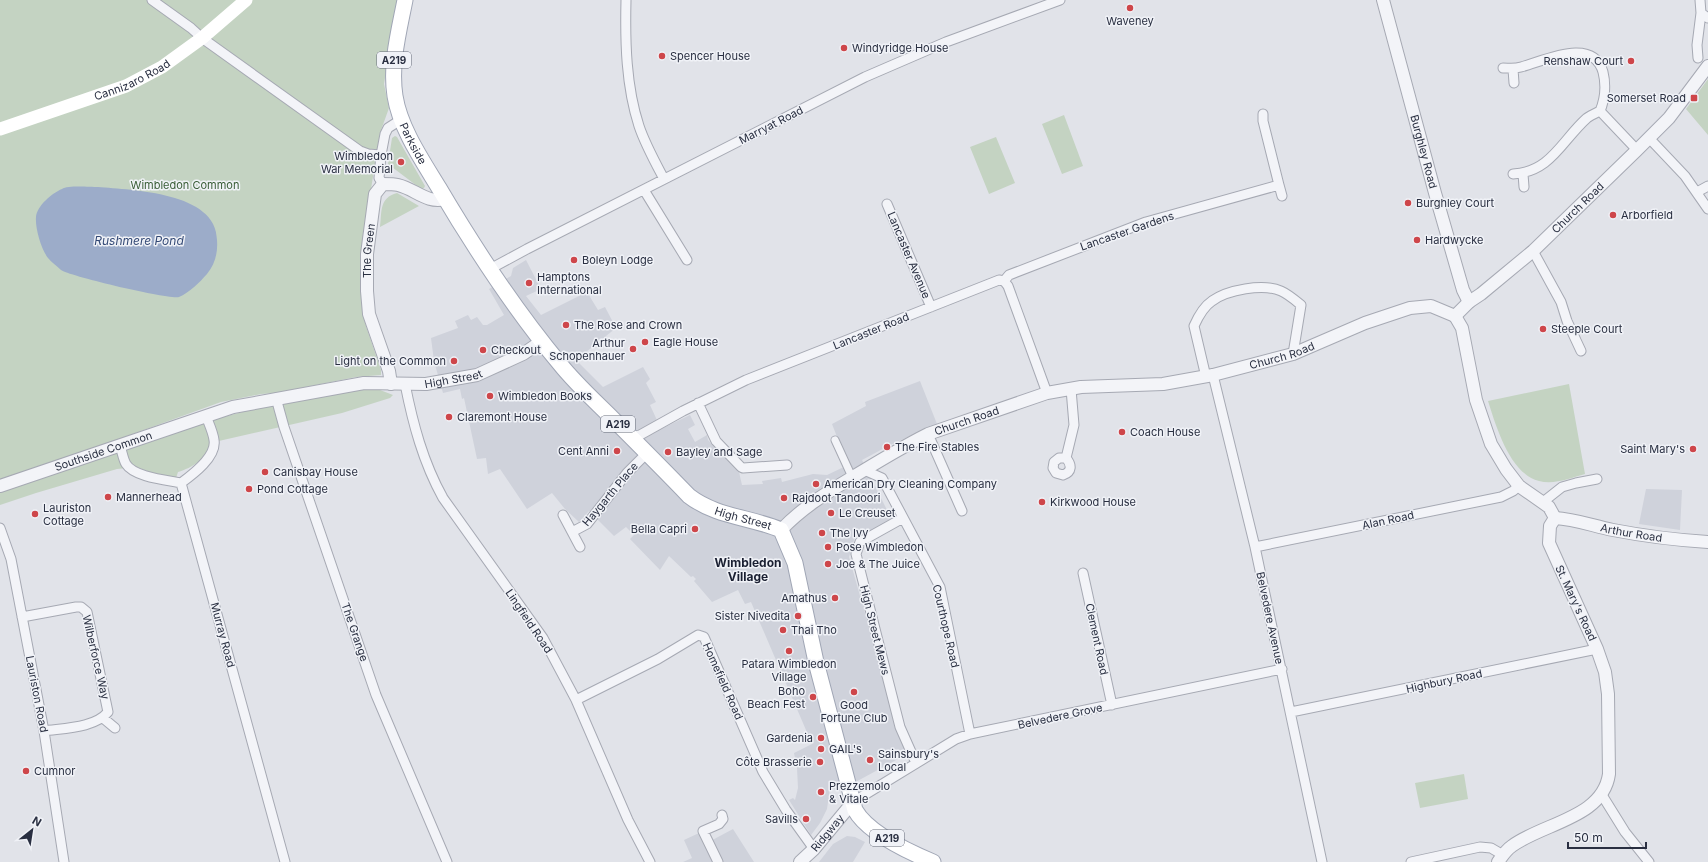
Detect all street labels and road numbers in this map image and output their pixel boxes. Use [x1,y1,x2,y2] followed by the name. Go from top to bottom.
[377,52,411,68] road number: A219
[92,56,173,103] street label: Cannizaro Road
[737,103,805,147] street label: Marryat Road
[1407,113,1440,190] street label: Burghley Road
[396,120,430,167] street label: Parkside
[1549,179,1607,236] street label: Church Road
[1078,208,1176,254] street label: Lancaster Gardens
[884,209,934,301] street label: Lancaster Avenue
[360,223,378,278] street label: The Green
[831,309,911,353] street label: Lancaster Road
[1248,339,1317,372] street label: Church Road
[423,366,485,391] street label: High Street
[932,403,1001,438] street label: Church Road
[601,416,635,432] road number: A219
[53,428,154,474] street label: Southside Common
[579,459,641,529] street label: Haygarth Place
[713,504,774,533] street label: High Street
[1361,508,1415,532] street label: Alan Road
[1599,520,1663,545] street label: Arthur Road
[1552,563,1600,643] street label: St. Mary's Road
[1253,571,1287,665] street label: Belvedere Avenue
[930,583,962,669] street label: Courthope Road
[857,584,893,677] street label: High Street Mews
[502,586,556,656] street label: Lingfield Road
[208,601,238,669] street label: Murray Road
[338,601,372,663] street label: The Grange
[1083,602,1111,676] street label: Clement Road
[79,613,113,701] street label: Wilberforce Way
[700,640,746,722] street label: Homefield Road
[23,654,51,734] street label: Lauriston Road
[1405,666,1483,696] street label: Highbury Road
[1016,700,1104,732] street label: Belvedere Grove
[808,811,847,855] street label: Ridgway
[870,830,904,846] road number: A219

